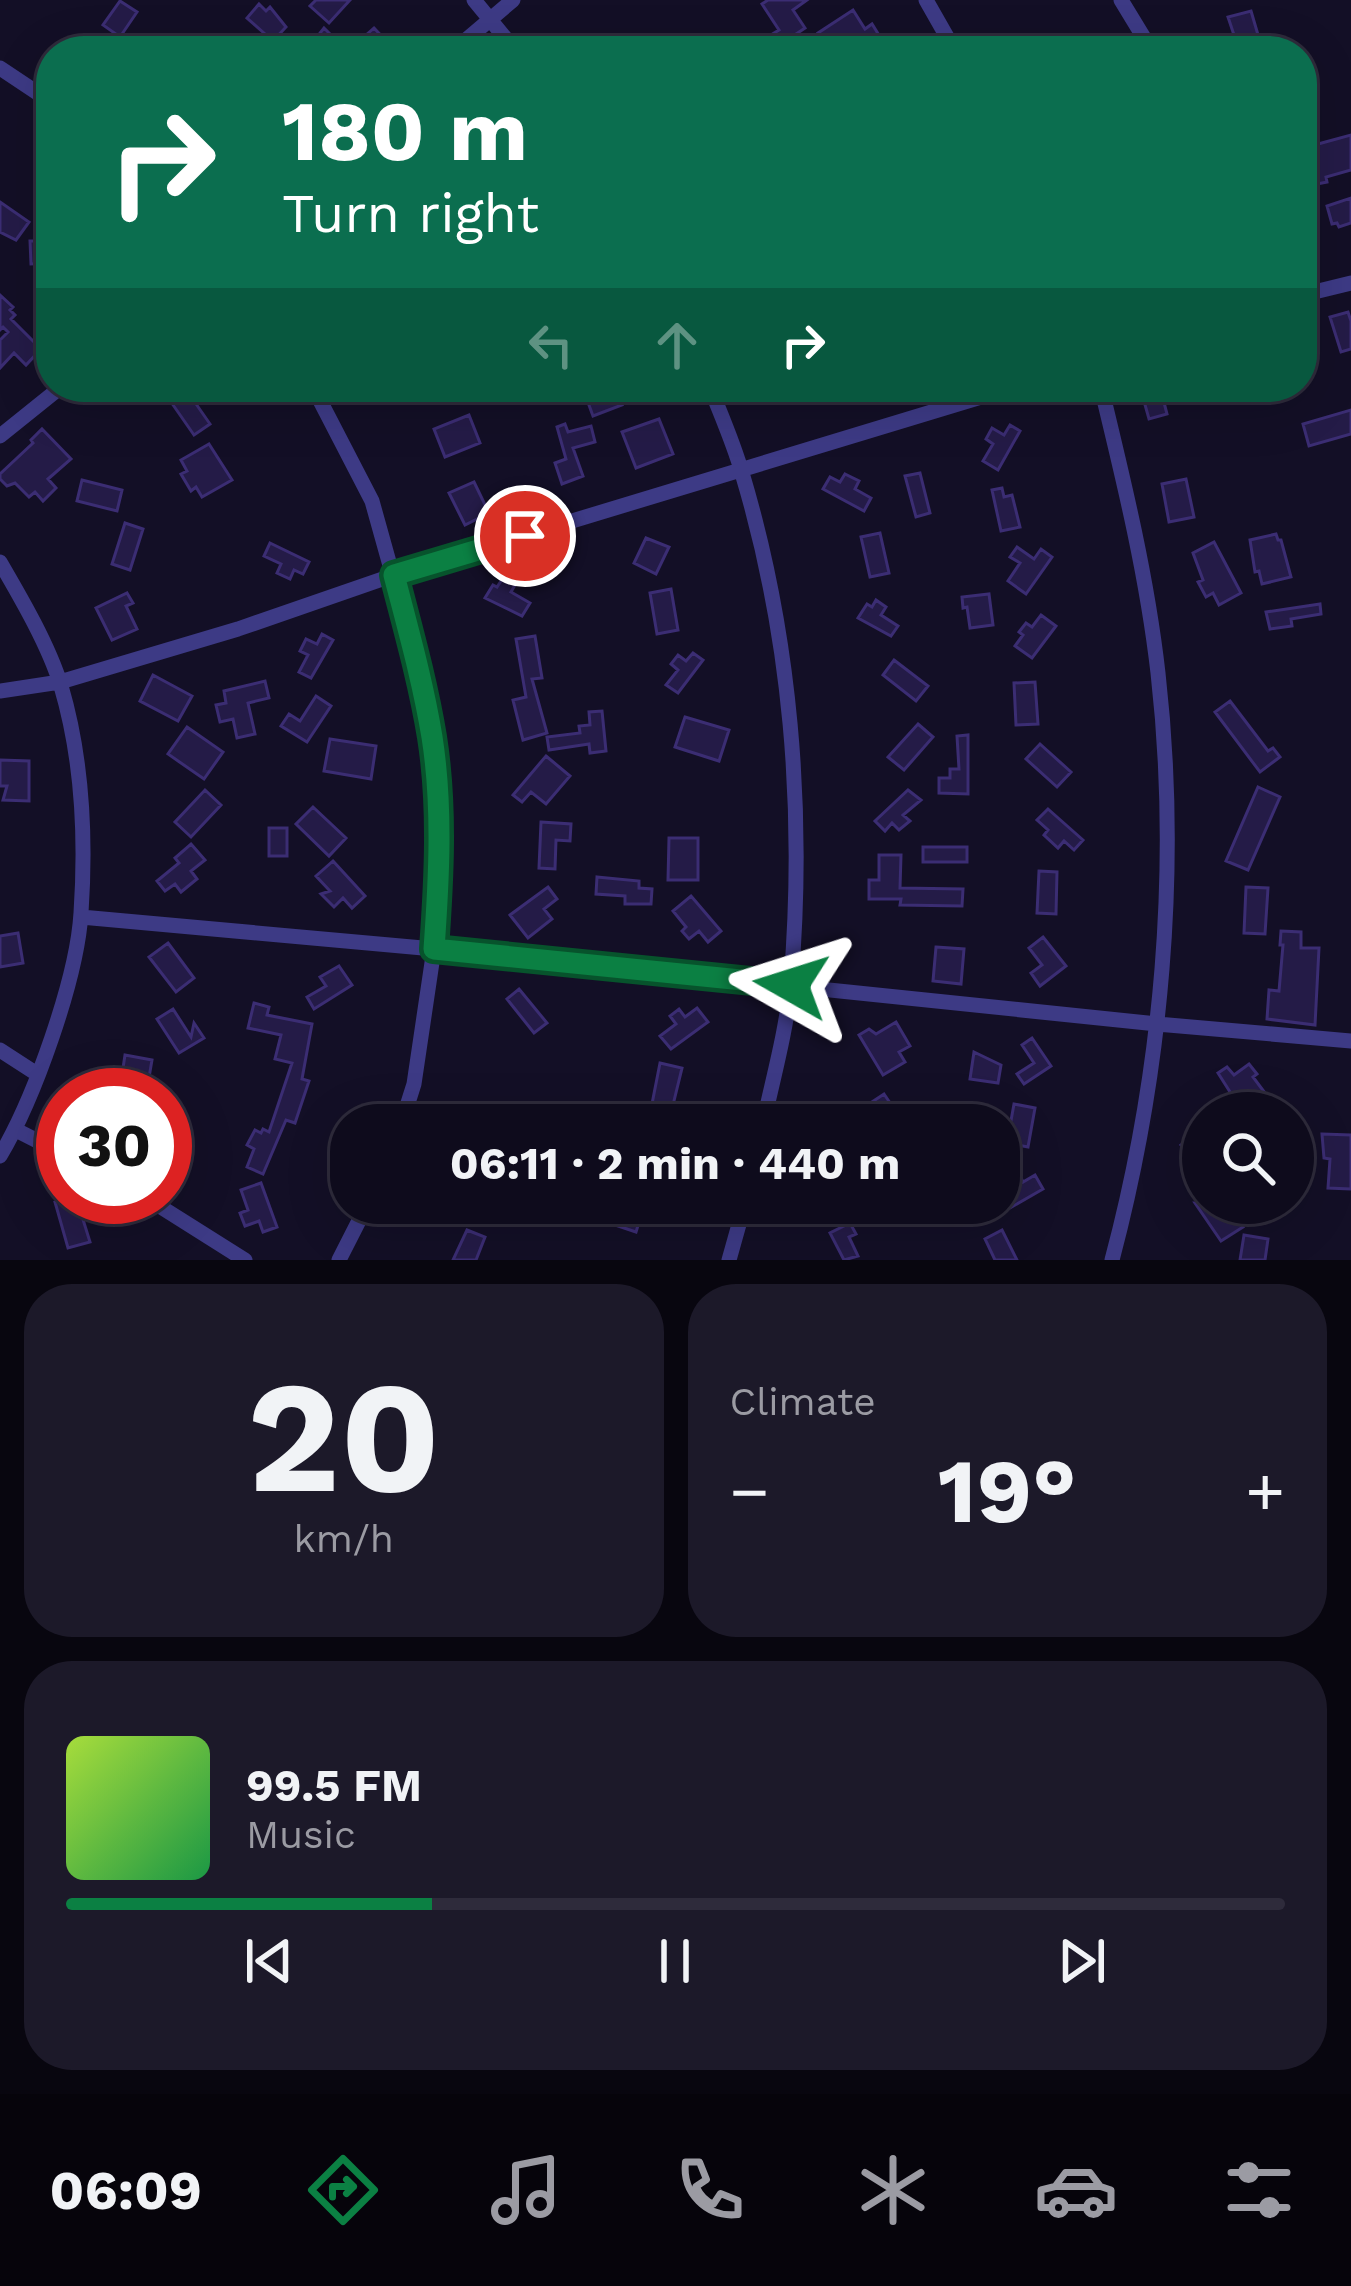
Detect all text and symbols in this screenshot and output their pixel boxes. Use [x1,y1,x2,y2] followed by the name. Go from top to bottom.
[282,82,528,180] text: 180 m
[84,84,240,240] icon: right
[282,182,539,245] text: Turn right
[518,312,584,378] icon: left
[644,312,710,378] icon: ahead
[770,312,836,378] icon: right
[474,485,576,587] pin
[492,503,558,569] icon: arrive
[728,922,854,1048] position arrow
[36,1068,192,1224] speed limit sign: 30
[1182,1092,1314,1224] map controls
[1182,1092,1314,1224] button: search
[450,1137,900,1190] text: 06:11 · 2 min · 440 m
[247,1346,440,1529] text: 20
[730,1379,876,1424] text: Climate
[938,1438,1077,1544] text: 19°
[730,1453,769,1530] text: −
[1245,1453,1285,1530] text: +
[294,1516,394,1561] text: km/h
[246,1759,422,1812] text: 99.5 FM
[246,1812,356,1857] text: Music
[236,1928,302,1994] icon: previous
[642,1928,708,1994] icon: pause
[1049,1928,1115,1994] icon: next
[301,2148,385,2232] icon: directions
[484,2148,568,2232] icon: music
[668,2148,752,2232] icon: phone
[851,2148,935,2232] icon: climate
[1034,2148,1118,2232] icon: car
[1217,2148,1301,2232] icon: filters
[50,2159,202,2222] text: 06:09

